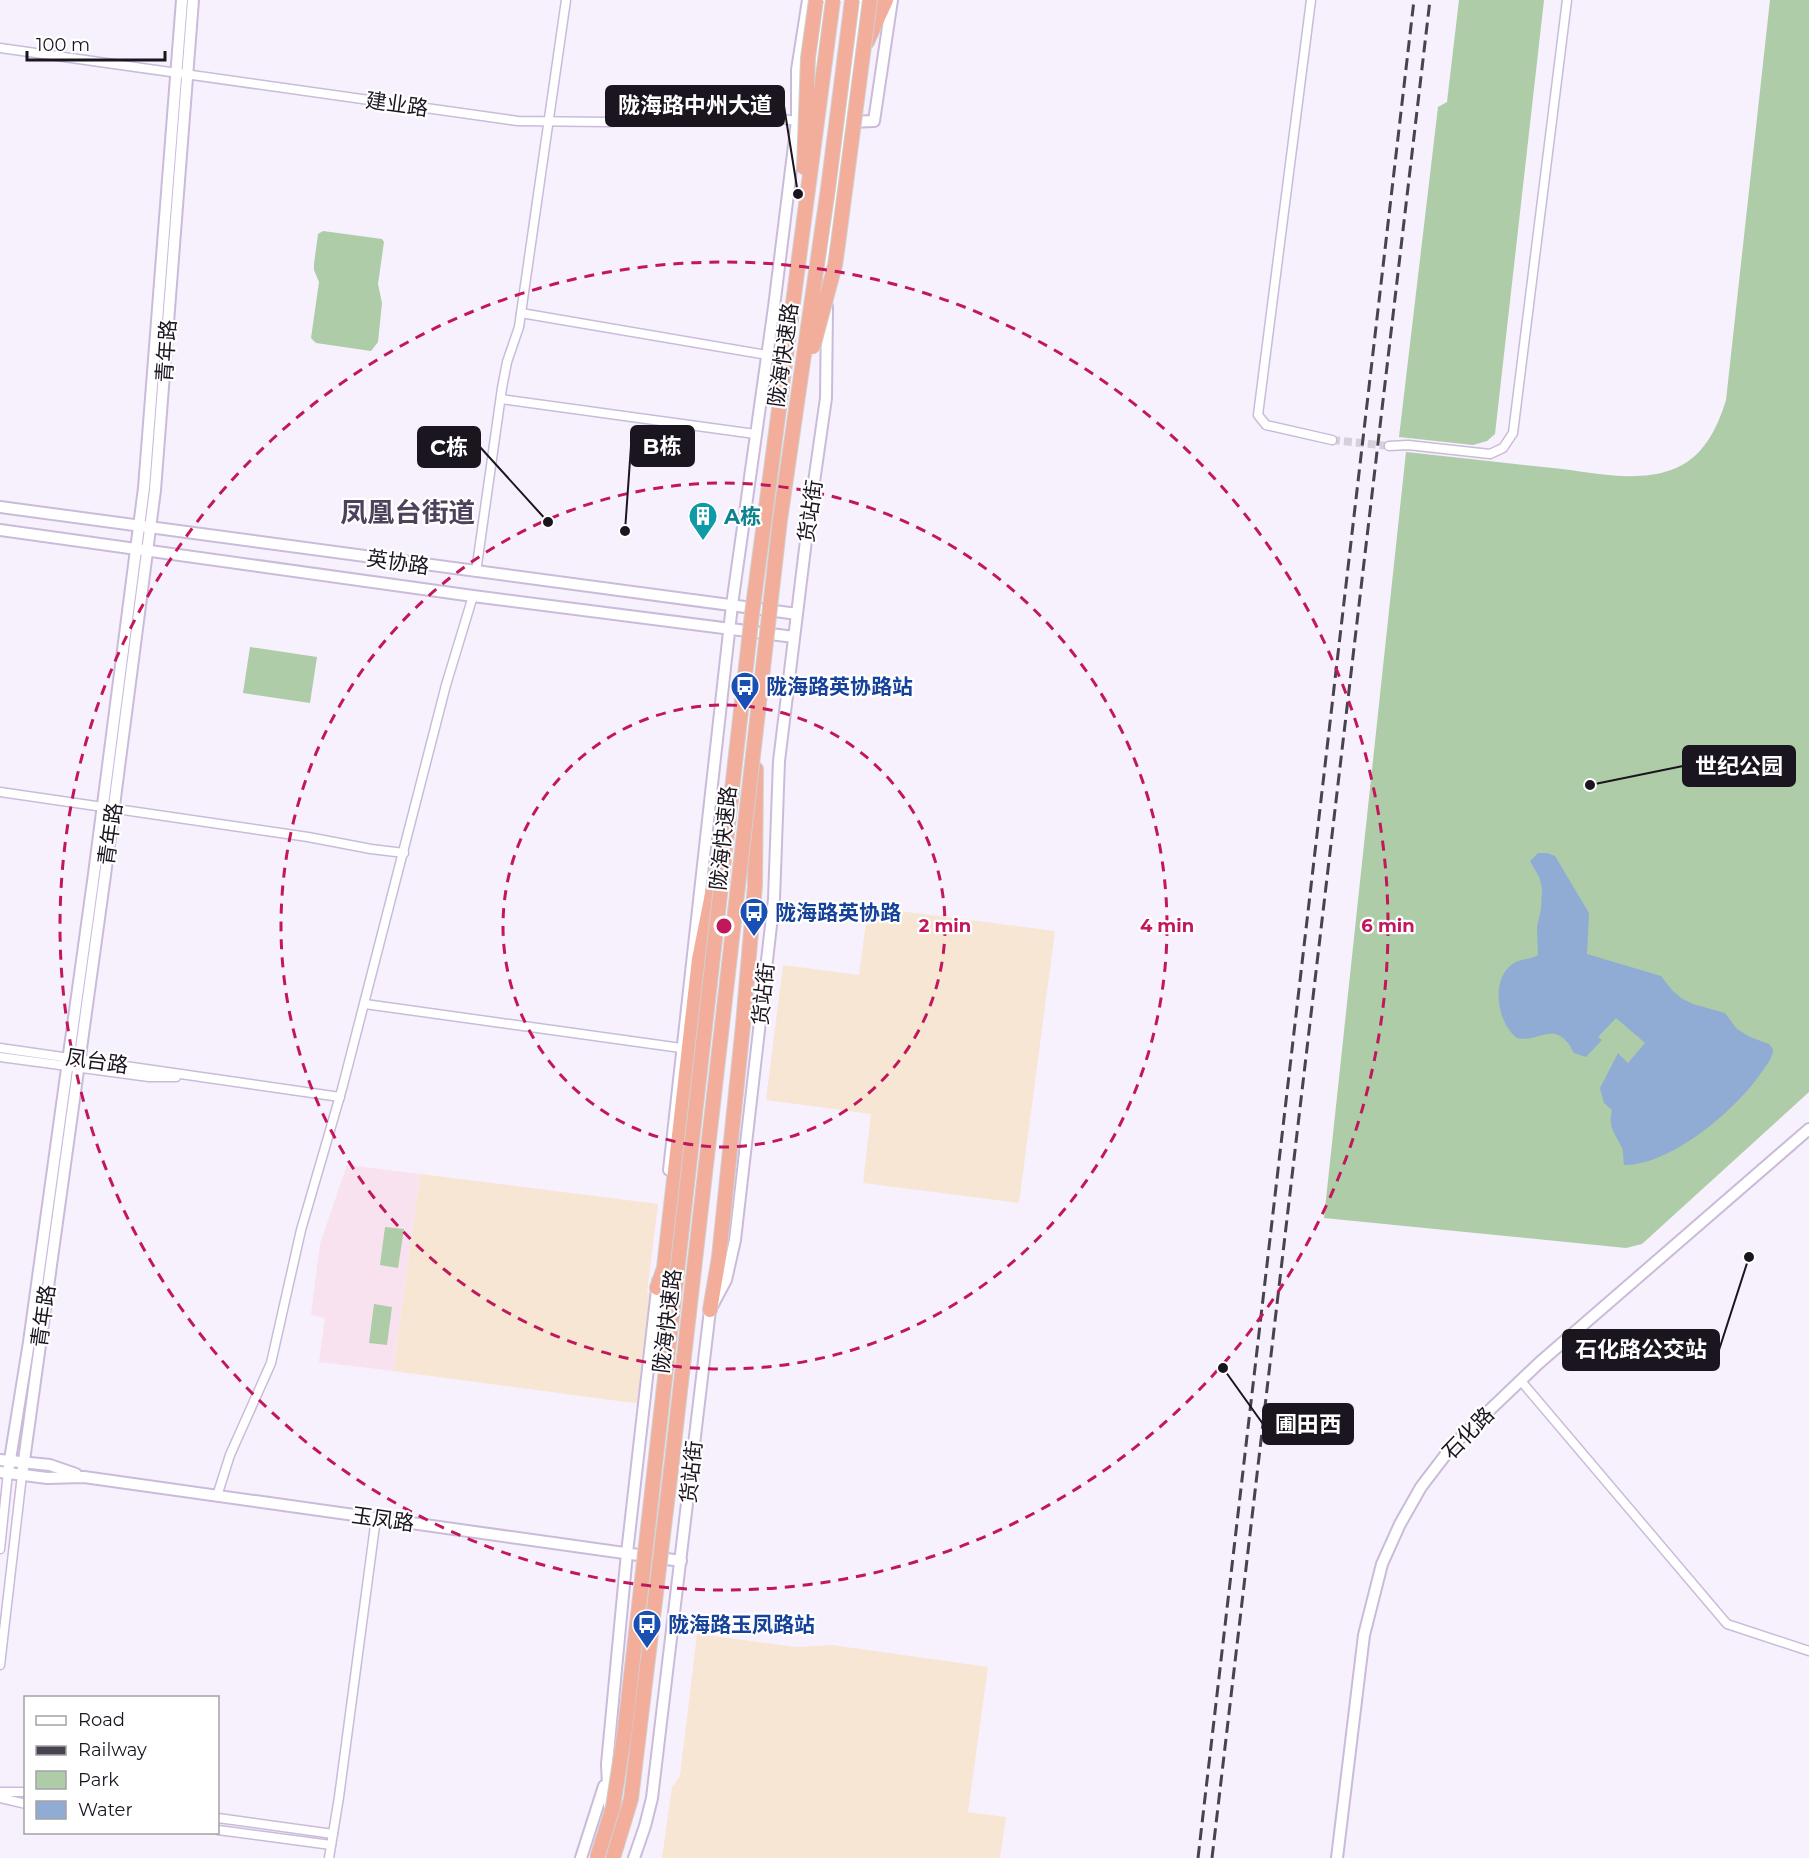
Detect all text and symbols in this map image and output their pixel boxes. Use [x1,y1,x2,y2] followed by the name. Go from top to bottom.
[27,24,165,62] scale bar
[36,34,90,56] text: 100 m
[606,86,784,126] callout: 陇海路中州大道
[364,87,430,121] street label: 建业路
[618,92,772,119] text: 陇海路中州大道
[763,301,803,409] street label: 陇海快速路
[151,319,181,383] street label: 青年路
[631,426,694,466] callout: B栋
[418,427,480,467] callout: C栋
[643,433,681,460] text: B栋
[430,434,468,461] text: C栋
[793,478,827,544] street label: 货站街
[341,496,476,529] district label: 凤凰台街道
[687,500,719,542] building icon: A栋
[723,504,761,529] place label: A栋
[365,545,431,579] street label: 英协路
[729,670,761,712] bus stop icon: 陇海路英协路站
[766,674,913,699] place label: 陇海路英协路站
[1683,746,1795,786] callout: 世纪公园
[1695,753,1783,780] text: 世纪公园
[705,784,741,892] street label: 陇海快速路
[93,801,127,867] street label: 青年路
[738,896,770,938] bus stop icon: 陇海路英协路
[775,900,901,925] place label: 陇海路英协路
[919,915,971,937] text: 2 min
[1140,915,1194,937] text: 4 min
[1361,915,1415,937] text: 6 min
[714,916,734,936] centre of rings
[747,961,779,1027] street label: 货站街
[64,1044,130,1078] street label: 凤台路
[648,1267,686,1375] street label: 陇海快速路
[26,1283,60,1349] street label: 青年路
[1563,1330,1719,1370] callout: 石化路公交站
[1575,1336,1707,1363] text: 石化路公交站
[1437,1402,1499,1464] street label: 石化路
[1263,1404,1353,1444] callout: 圃田西
[1275,1411,1341,1438] text: 圃田西
[675,1439,707,1505] street label: 货站街
[350,1502,416,1536] street label: 玉凤路
[631,1608,663,1650] bus stop icon: 陇海路玉凤路站
[668,1612,815,1637] place label: 陇海路玉凤路站
[24,1696,219,1834] legend
[78,1709,125,1731] text: Road
[78,1739,147,1761] text: Railway
[78,1769,119,1791] text: Park
[78,1799,133,1821] text: Water

